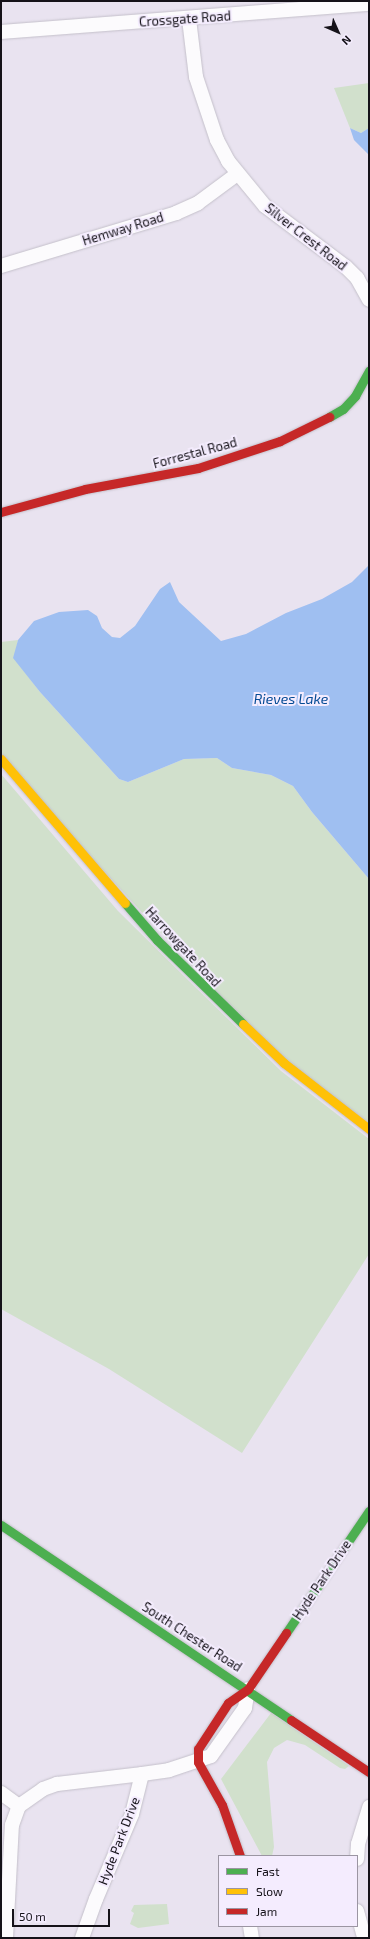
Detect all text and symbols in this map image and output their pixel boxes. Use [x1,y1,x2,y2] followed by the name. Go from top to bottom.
[138,8,232,30] street label: Crossgate Road
[318,12,358,52] north arrow
[339,33,354,48] text: N
[262,200,350,274] street label: Silver Crest Road
[80,209,166,249] street label: Hemway Road
[151,434,239,472] street label: Forrestal Road
[254,691,328,707] water label: Rieves Lake
[142,904,224,990] street label: Harrowgate Road
[289,1537,355,1623] street label: Hyde Park Drive
[139,1599,245,1675] street label: South Chester Road
[95,1795,143,1887] street label: Hyde Park Drive
[218,1855,358,1927] legend
[256,1864,279,1878] text: Fast
[256,1884,283,1898] text: Slow
[14,1901,112,1927] scale bar
[256,1904,277,1918] text: Jam
[19,1909,46,1923] text: 50 m

